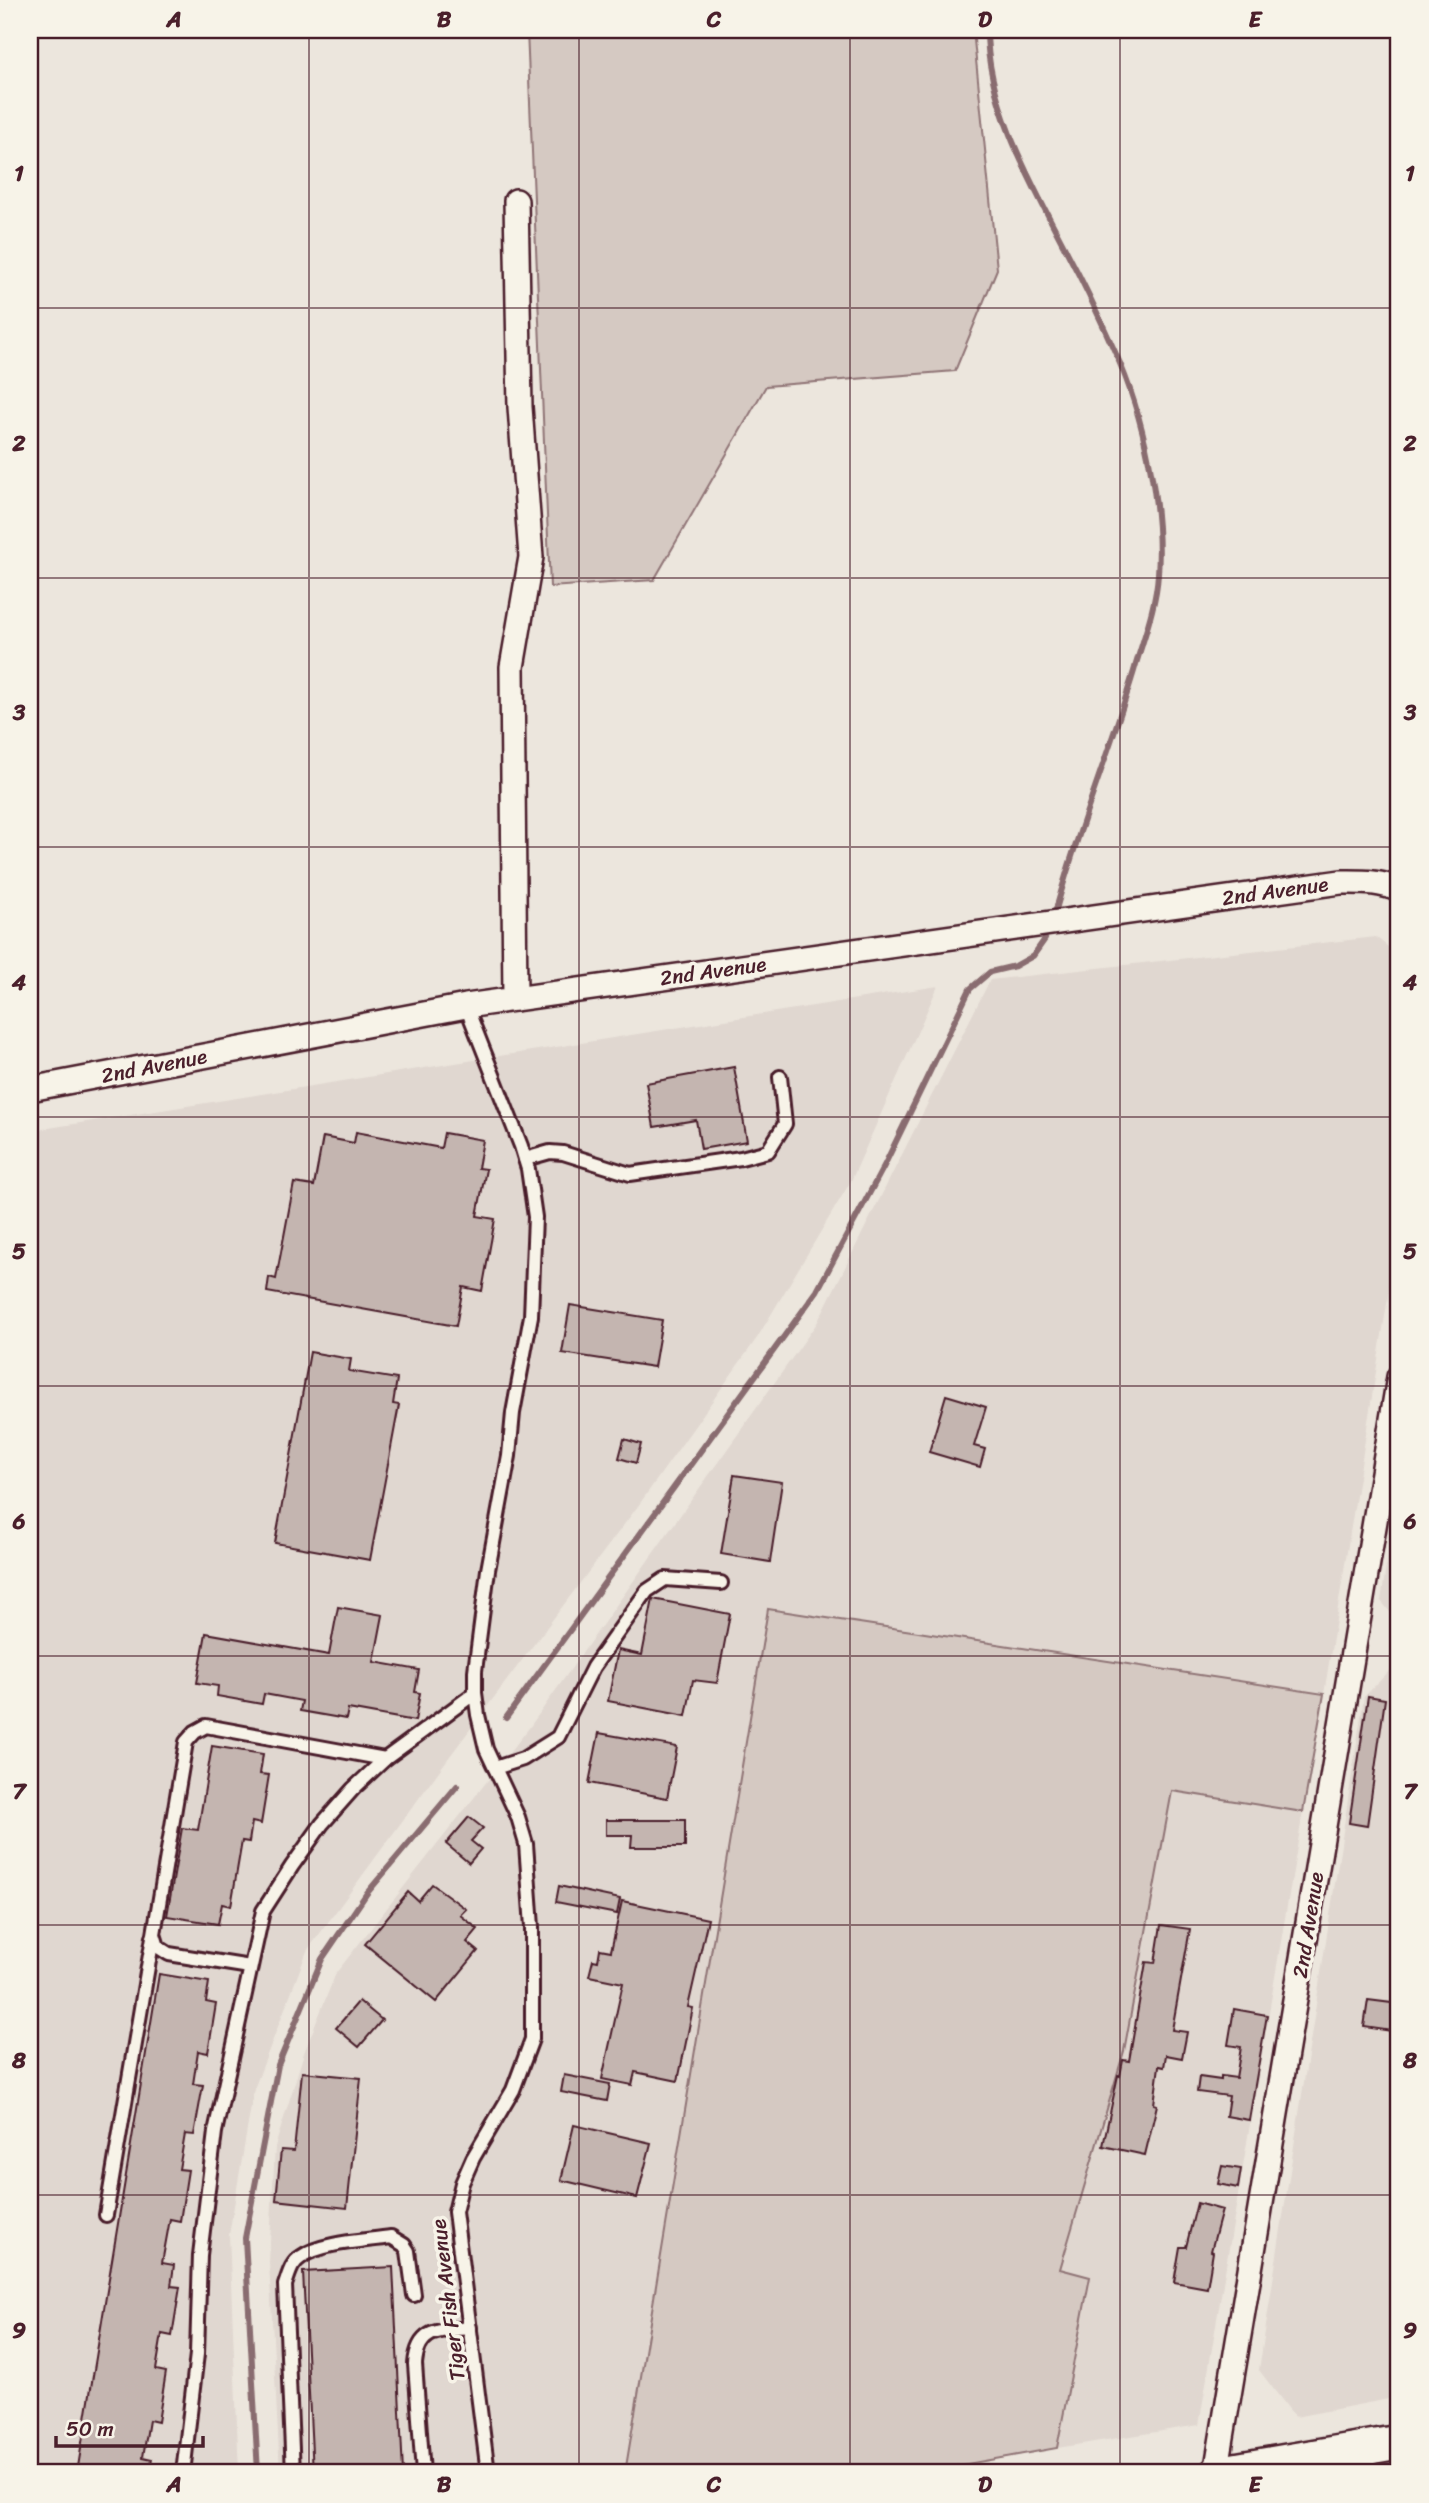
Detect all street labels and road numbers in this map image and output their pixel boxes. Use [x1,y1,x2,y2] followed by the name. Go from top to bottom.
[1219,865,1331,917] street label: 2nd Avenue
[657,945,769,997] street label: 2nd Avenue
[98,1037,210,1095] street label: 2nd Avenue
[1281,1869,1335,1981] street label: 2nd Avenue
[419,2217,477,2383] street label: Tiger Fish Avenue

